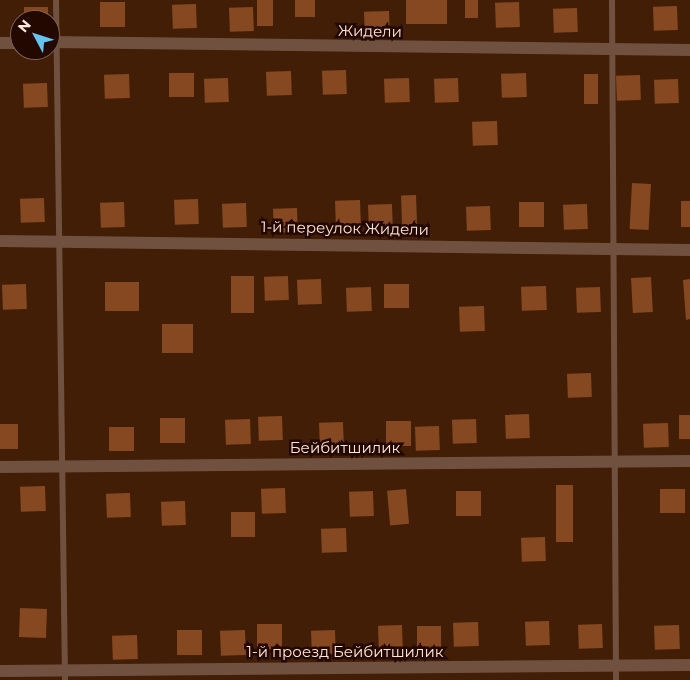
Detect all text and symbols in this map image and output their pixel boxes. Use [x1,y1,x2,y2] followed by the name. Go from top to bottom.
[10,10,60,60] north arrow
[14,16,35,36] text: N
[338,21,402,41] street label: Жидели
[261,218,429,238] street label: 1-й переулок Жидели
[290,439,400,457] street label: Бейбитшилик
[247,643,443,661] street label: 1-й проезд Бейбитшилик

